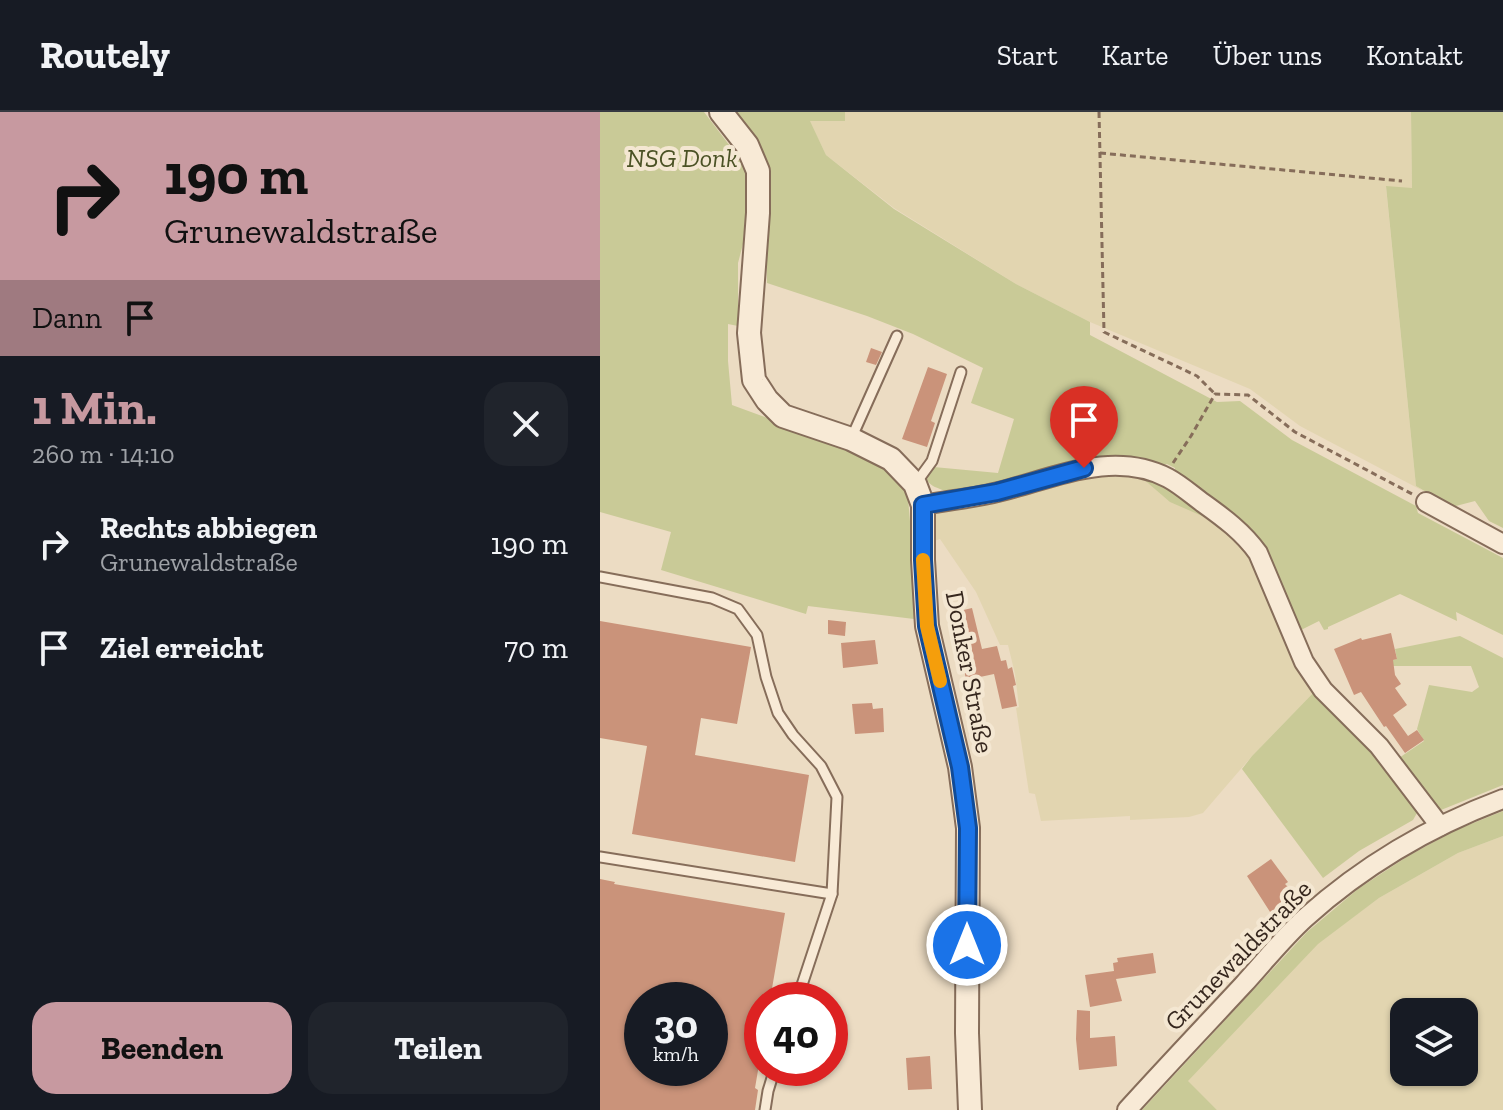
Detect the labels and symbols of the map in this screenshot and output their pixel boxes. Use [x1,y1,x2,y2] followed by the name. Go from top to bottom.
[627,142,737,174] park label: NSG Donk
[1050,386,1118,468] pin
[939,588,1001,756] street label: Donker Straße
[1158,873,1318,1037] street label: Grunewaldstraße
[925,903,1009,987] position arrow
[744,982,848,1086] speed limit sign: 40

